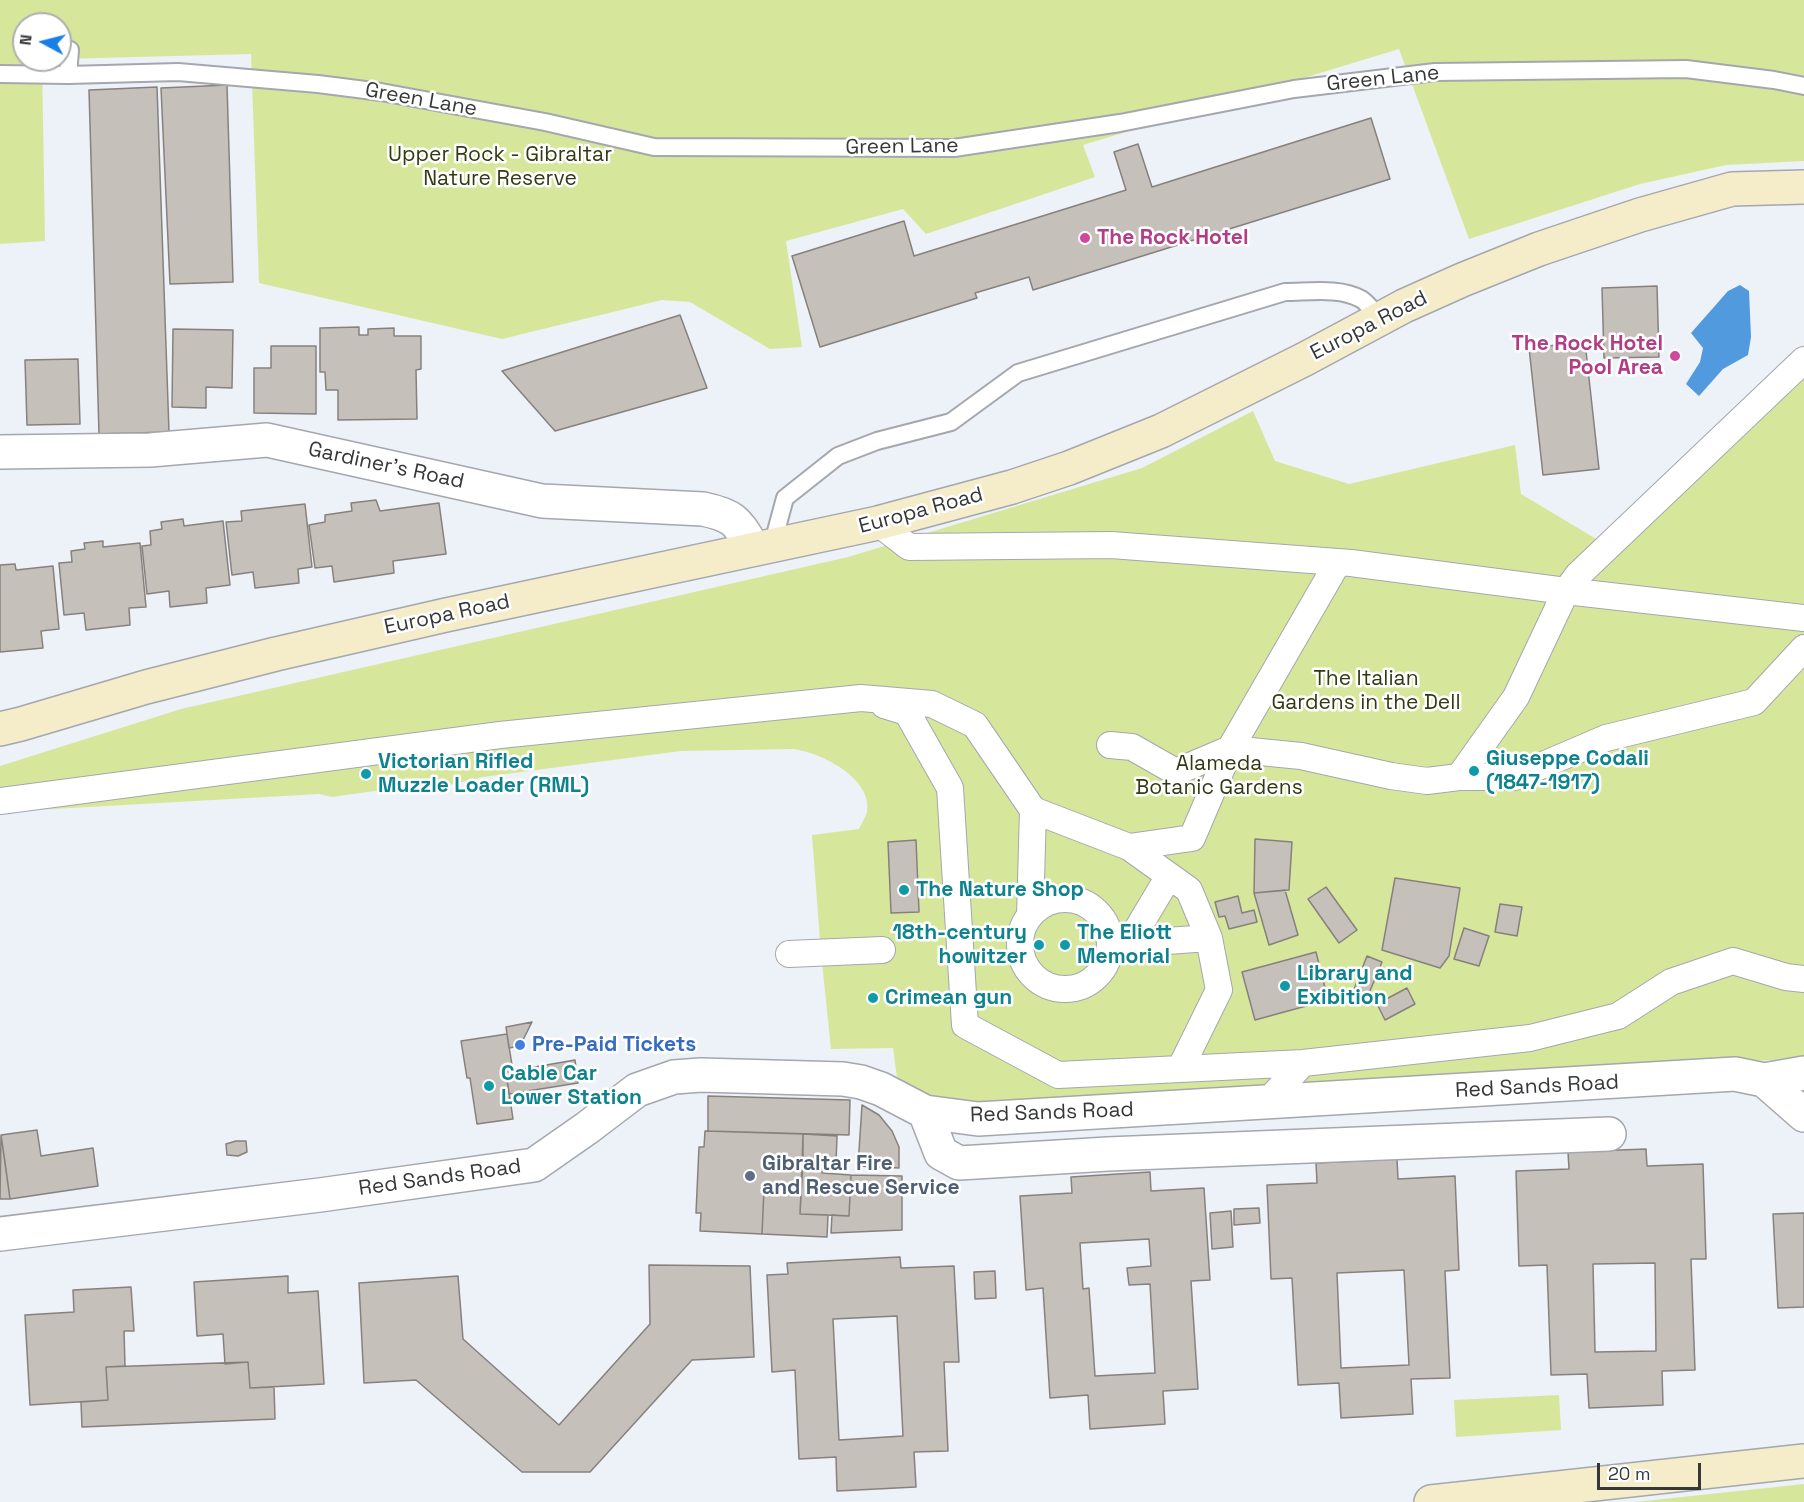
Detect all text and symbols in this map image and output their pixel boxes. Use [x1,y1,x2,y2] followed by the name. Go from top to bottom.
[12,12,72,72] north arrow
[15,33,37,47] text: N
[1325,61,1441,97] street label: Green Lane
[363,78,479,122] street label: Green Lane
[845,133,959,161] street label: Green Lane
[388,142,612,192] park label: Upper Rock - Gibraltar Nature Reserve
[1097,225,1249,251] place label: The Rock Hotel
[1078,231,1092,245] marker: The Rock Hotel
[1306,286,1432,366] street label: Europa Road
[1511,331,1663,381] place label: The Rock Hotel Pool Area
[1668,349,1682,363] marker: The Rock Hotel Pool Area
[306,437,466,495] street label: Gardiner's Road
[856,482,986,540] street label: Europa Road
[382,589,512,641] street label: Europa Road
[1271,666,1461,716] park label: The Italian Gardens in the Dell
[1486,746,1649,796] place label: Giuseppe Codali (1847-1917)
[378,749,589,799] place label: Victorian Rifled Muzzle Loader (RML)
[1135,751,1303,801] park label: Alameda Botanic Gardens
[1467,764,1481,778] marker: Giuseppe Codali (1847-1917)
[359,767,373,781] marker: Victorian Rifled Muzzle Loader (RML)
[916,877,1084,903] place label: The Nature Shop
[897,883,911,897] marker: The Nature Shop
[892,920,1027,970] place label: 18th-century howitzer
[1077,920,1172,970] place label: The Eliott Memorial
[1032,938,1046,952] marker: 18th-century howitzer
[1058,938,1072,952] marker: The Eliott Memorial
[1297,961,1413,1011] place label: Library and Exibition
[1278,979,1292,993] marker: Library and Exibition
[885,985,1012,1011] place label: Crimean gun
[866,991,880,1005] marker: Crimean gun
[532,1032,696,1058] place label: Pre-Paid Tickets
[513,1038,527,1052] marker: Pre-Paid Tickets
[501,1061,642,1111] place label: Cable Car Lower Station
[1454,1070,1620,1104] street label: Red Sands Road
[482,1079,496,1093] marker: Cable Car Lower Station
[970,1098,1134,1128] street label: Red Sands Road
[762,1151,960,1201] place label: Gibraltar Fire and Rescue Service
[357,1154,523,1202] street label: Red Sands Road
[743,1169,757,1183] marker: Gibraltar Fire and Rescue Service
[1600,1451,1704,1489] scale bar
[1608,1462,1651,1485] text: 20 m

